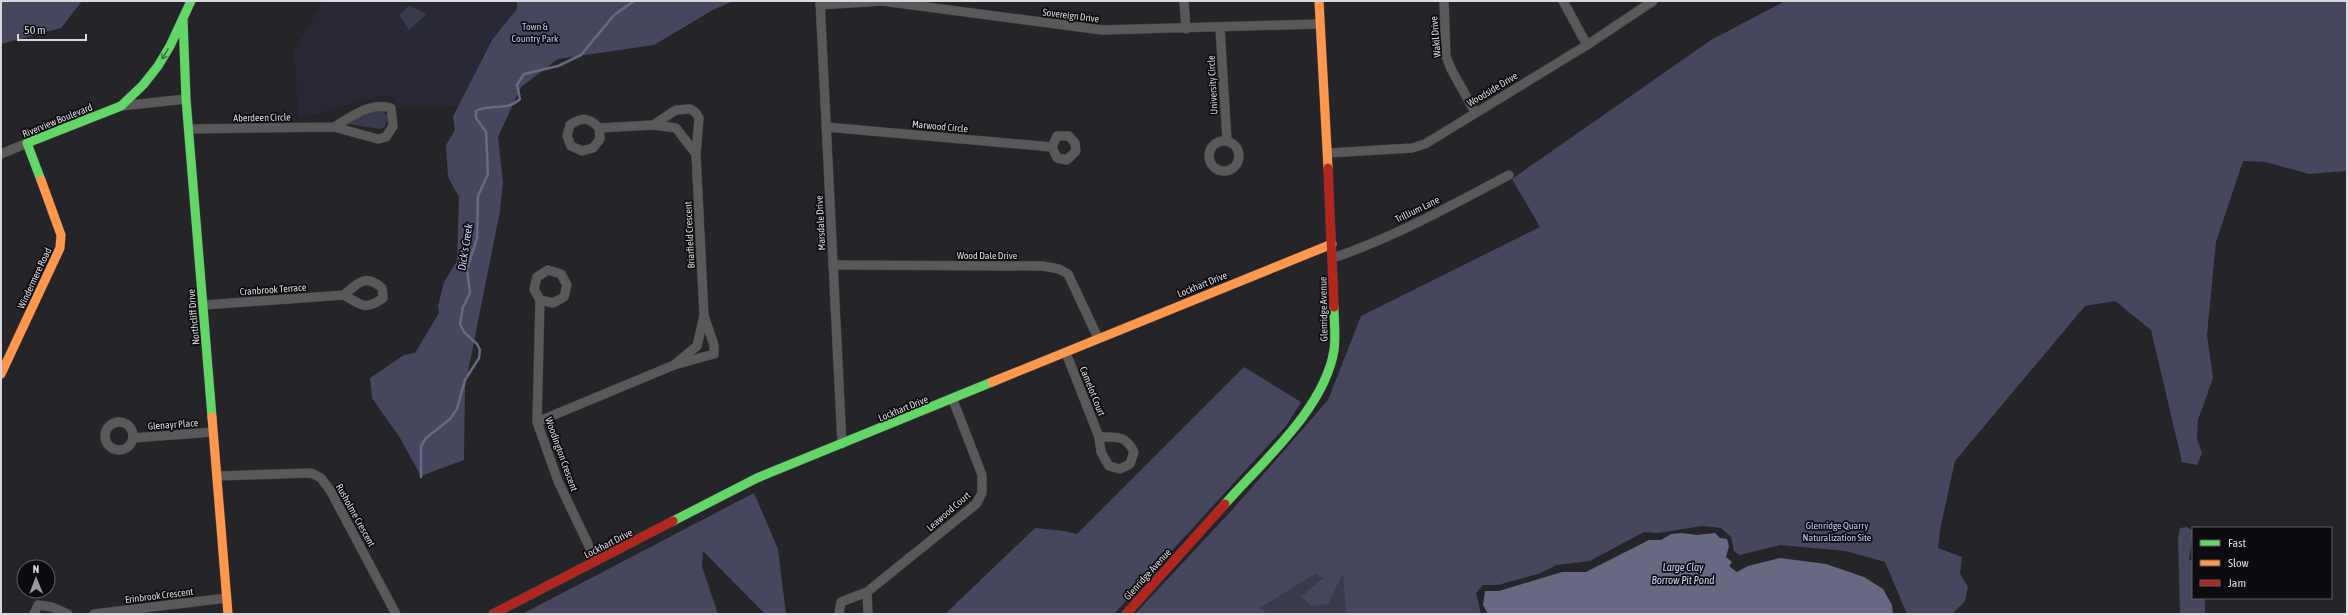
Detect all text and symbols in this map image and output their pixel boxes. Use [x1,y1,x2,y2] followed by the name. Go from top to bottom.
[1042,7,1100,24] street label: Sovereign Drive
[1428,15,1443,58] street label: Wakil Drive
[18,16,86,42] scale bar
[512,21,559,44] park label: Town & Country Park
[24,23,46,37] text: 50 m
[161,48,169,60] one-way arrow
[1205,55,1220,115] street label: University Circle
[1465,70,1520,109] street label: Woodside Drive
[21,101,94,140] street label: Riverview Boulevard
[233,111,291,124] street label: Aberdeen Circle
[911,119,969,134] street label: Marwood Circle
[1393,194,1442,225] street label: Trillium Lane
[814,195,827,251] street label: Marsdale Drive
[682,201,697,269] street label: Briarfield Crescent
[455,223,475,271] water label: Dick's Creek
[15,246,54,311] street label: Windermere Road
[957,250,1018,261] street label: Wood Dale Drive
[1176,269,1229,299] street label: Lockhart Drive
[1317,276,1330,342] street label: Glenridge Avenue
[239,282,307,297] street label: Cranbrook Terrace
[186,288,201,345] street label: Northcliff Drive
[1078,365,1107,418] street label: Camelot Court
[877,393,930,423] street label: Lockhart Drive
[543,416,580,493] street label: Woodington Crescent
[147,417,199,432] street label: Glenayr Place
[334,482,377,549] street label: Rusholme Crescent
[924,489,972,533] street label: Leawood Court
[1803,520,1872,543] park label: Glenridge Quarry Naturalization Site
[582,526,635,560] street label: Lockhart Drive
[2192,527,2332,599] legend
[2228,536,2246,550] text: Fast
[1122,546,1173,602] street label: Glenridge Avenue
[2228,556,2249,570] text: Slow
[16,559,56,599] north arrow
[1651,561,1715,586] water label: Large Clay Borrow Pit Pond
[32,563,39,575] text: N
[2228,576,2246,590] text: Jam
[124,586,194,605] street label: Erinbrook Crescent

